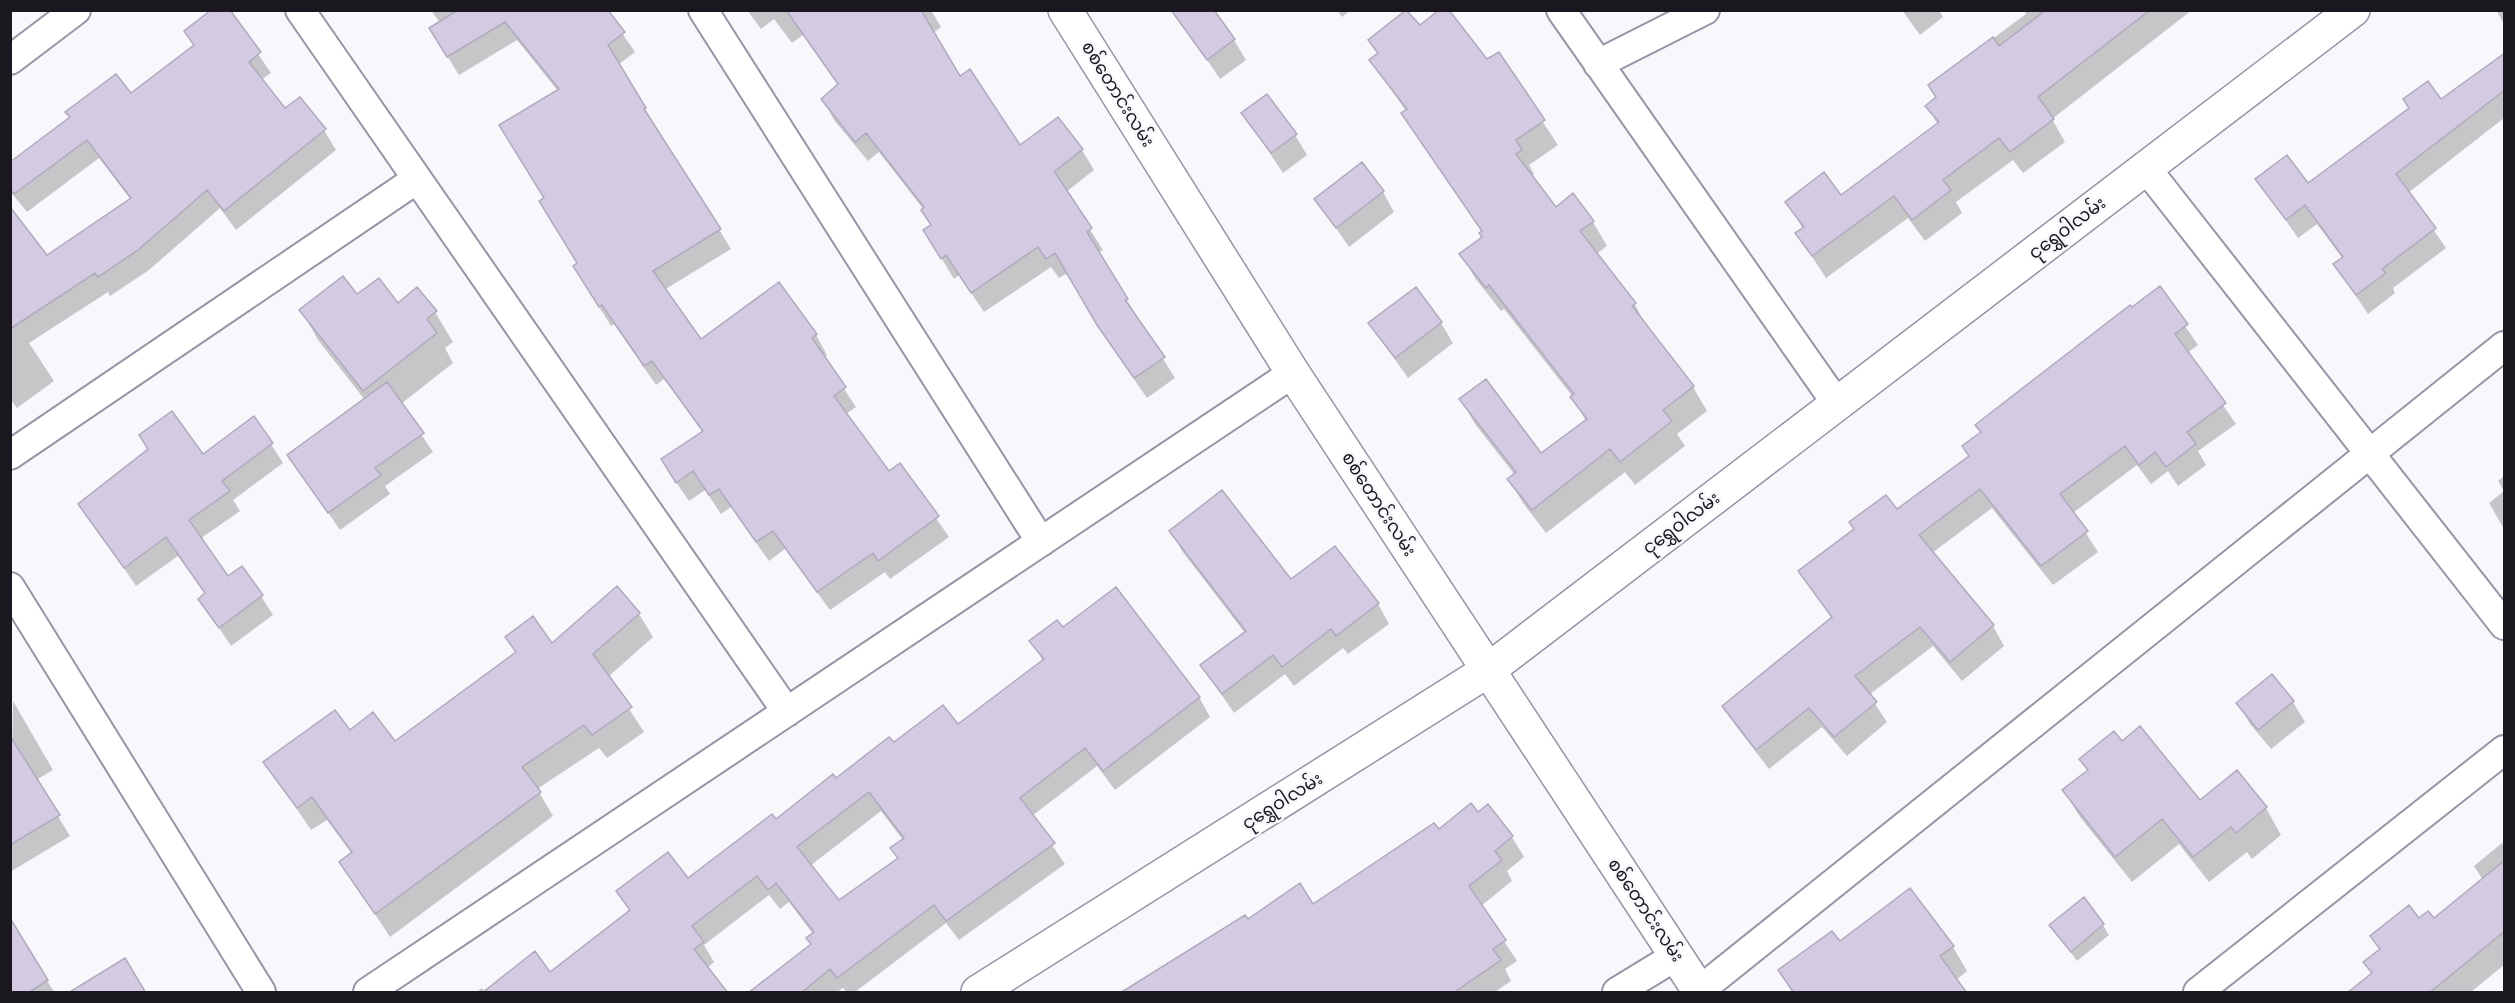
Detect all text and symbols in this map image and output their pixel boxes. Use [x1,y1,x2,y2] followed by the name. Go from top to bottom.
[1077,36,1161,151] street label: စစ်တောင်းလမ်း
[2023,190,2112,267] street label: ငုရွှေဝါလမ်း
[1337,446,1423,560] street label: စစ်တောင်းလမ်း
[1637,485,1726,562] street label: ငုရွှေဝါလမ်း
[1237,766,1328,838] street label: ငုရွှေဝါလမ်း
[1603,853,1690,966] street label: စစ်တောင်းလမ်း

